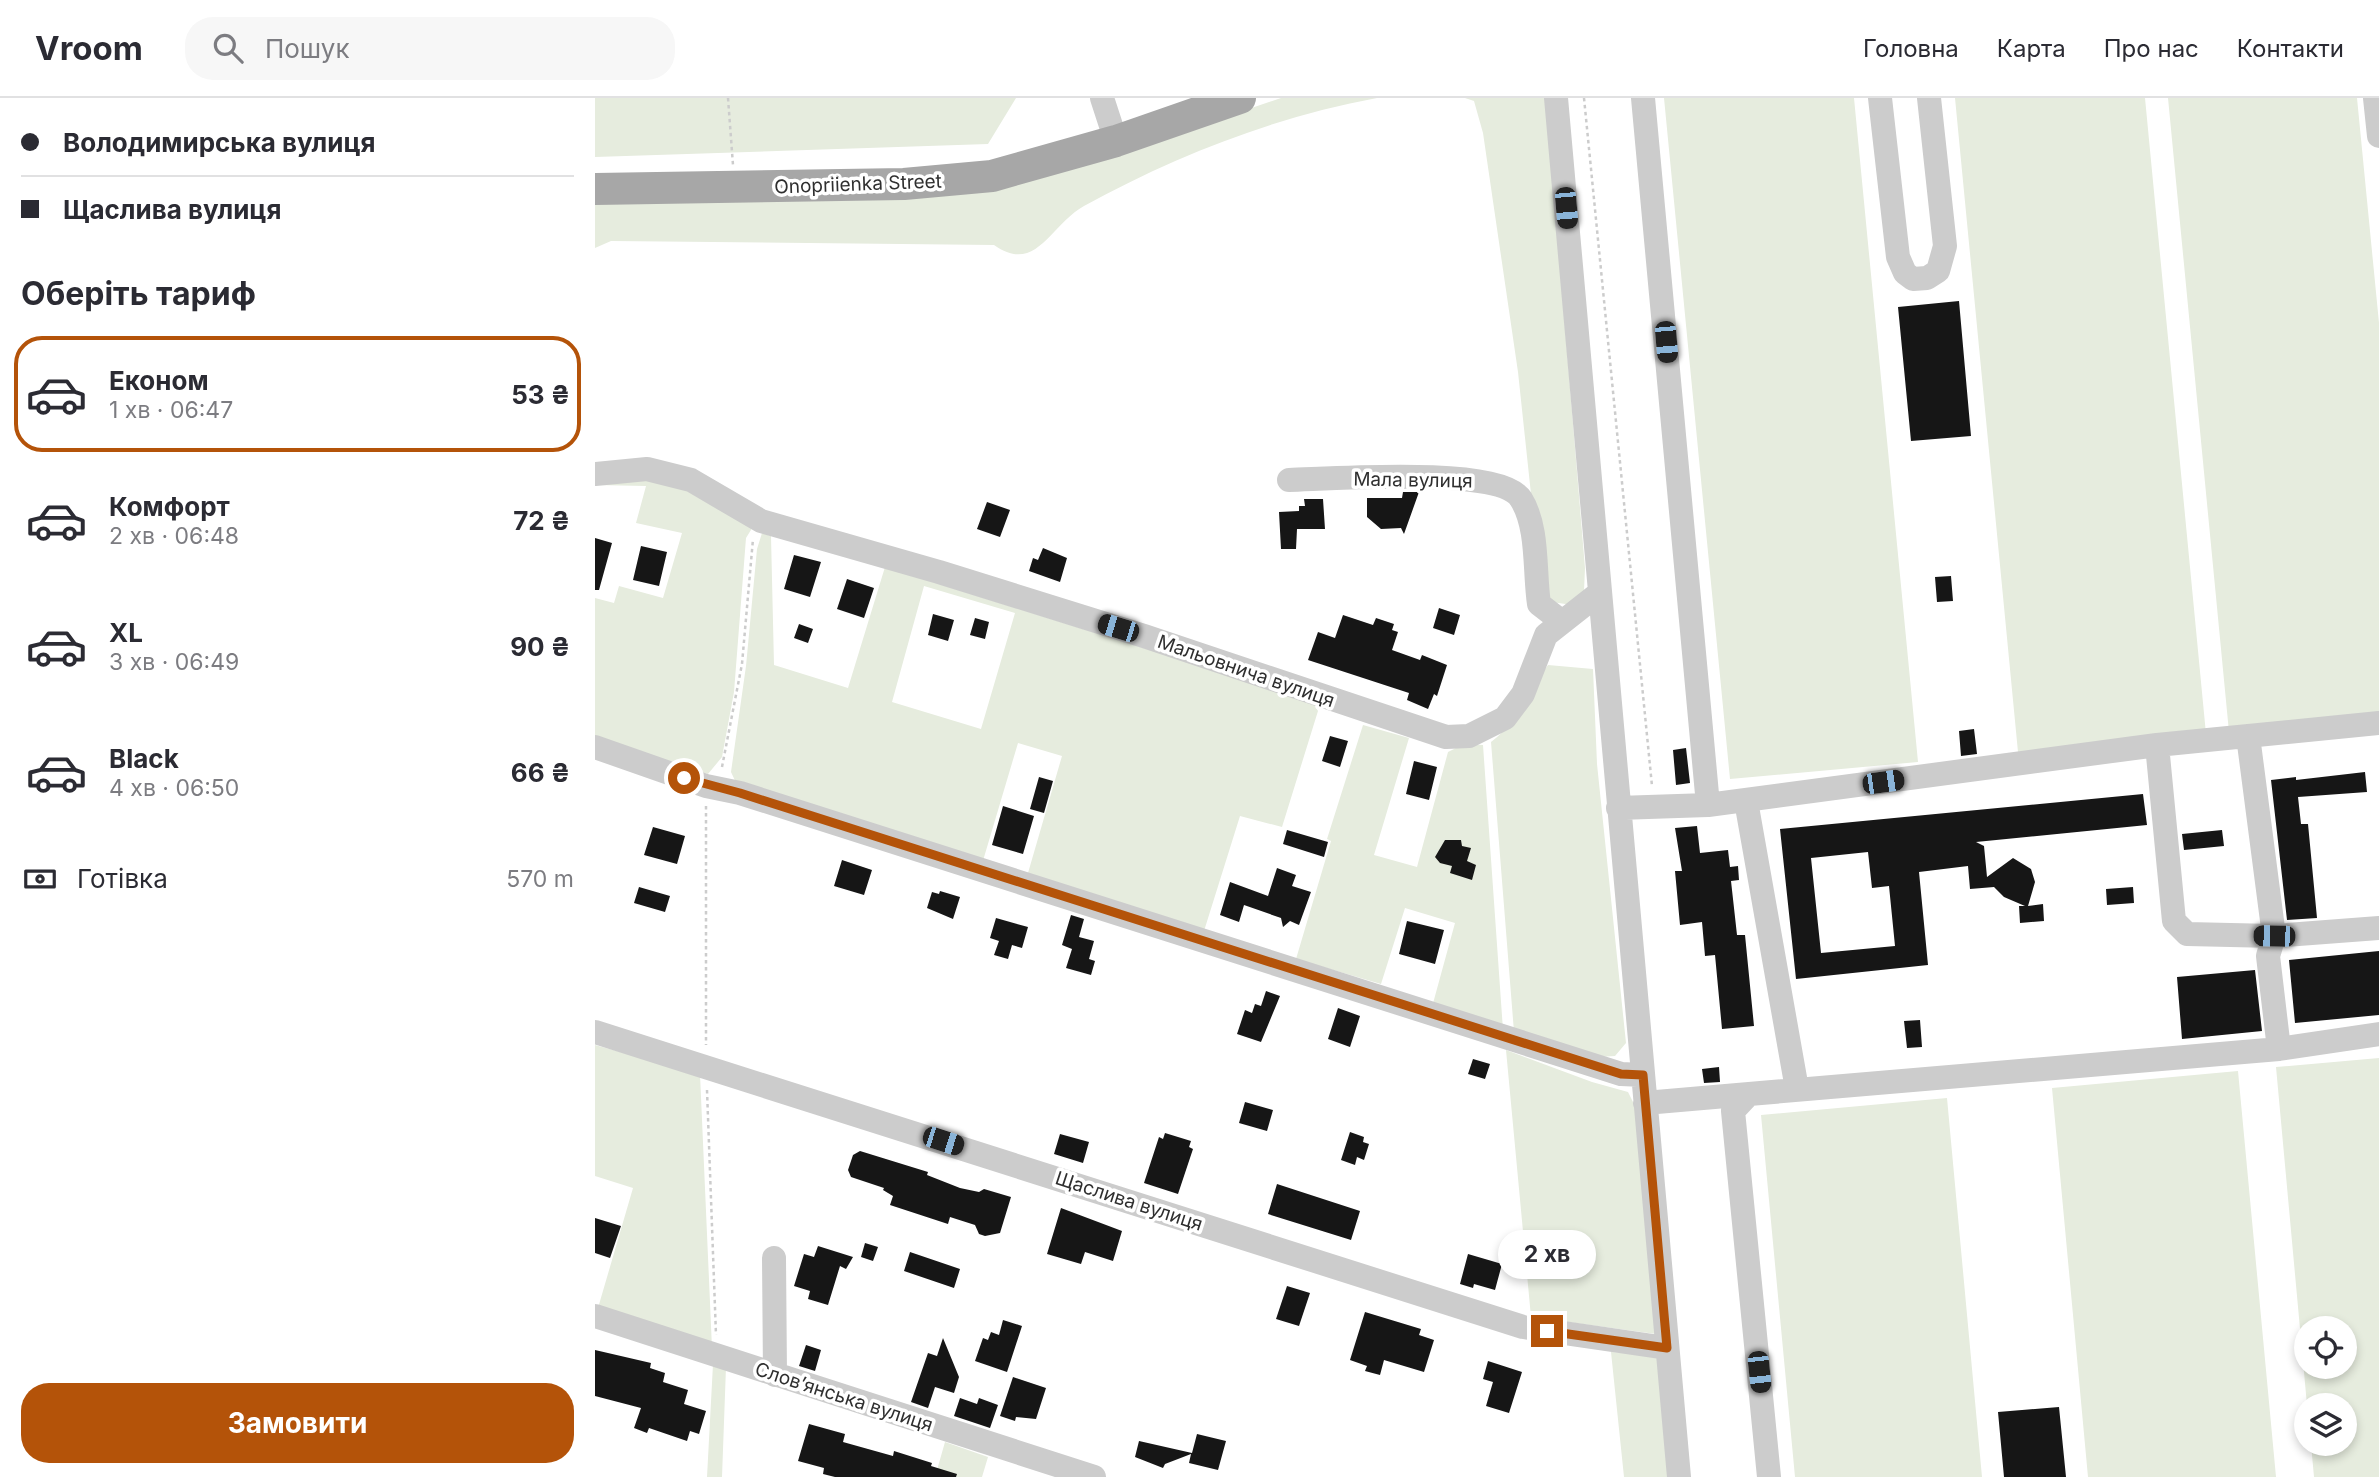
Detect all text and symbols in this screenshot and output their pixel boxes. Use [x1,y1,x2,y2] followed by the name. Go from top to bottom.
[185,17,675,80] search box
[35,28,143,68] text: Vroom
[209,29,247,67] icon: search
[265,33,350,64] text: Пошук
[1863,34,1959,63] text: Головна
[1997,34,2066,63] text: Карта
[2104,34,2199,63] text: Про нас
[2237,34,2344,63] text: Контакти
[63,127,376,158] text: Володимирська вулиця
[774,170,942,198] street label: Onopriienka Street
[1554,186,1579,230] car
[63,194,281,225] text: Щаслива вулиця
[21,274,256,313] text: Оберіть тариф
[1654,320,1679,364] car
[25,363,88,426] icon: car
[109,365,209,396] text: Економ
[511,379,570,410] text: 53 ₴
[109,396,233,424] text: 1 хв · 06:47
[1353,467,1473,493] street label: Мала вулиця
[25,489,88,552] icon: car
[109,491,230,522] text: Комфорт
[513,505,570,536] text: 72 ₴
[109,522,239,550] text: 2 хв · 06:48
[1095,612,1142,644] car
[25,615,88,678] icon: car
[109,617,143,648] text: XL
[1155,630,1337,712] street label: Мальовнича вулиця
[510,631,570,662] text: 90 ₴
[109,648,239,676] text: 3 хв · 06:49
[25,741,88,804] icon: car
[109,743,179,774] text: Black
[511,757,570,788] text: 66 ₴
[668,762,700,794] route start
[1861,769,1906,795] car
[109,774,239,802] text: 4 хв · 06:50
[21,860,59,898] icon: cash
[77,863,168,894] text: Готівка
[506,865,574,893] text: 570 m
[2253,925,2296,947] car
[920,1125,967,1157] car
[1052,1166,1206,1236] street label: Щаслива вулиця
[1498,1230,1596,1278] callout: 2 хв
[1524,1240,1570,1268] text: 2 хв
[1531,1315,1563,1347] route end
[2294,1316,2357,1456] map controls
[2294,1316,2357,1379] button: locate
[1747,1350,1772,1394] car
[752,1357,936,1437] street label: Словʼянська вулиця
[21,1383,574,1463] button: Замовити
[2294,1393,2357,1456] button: layers

